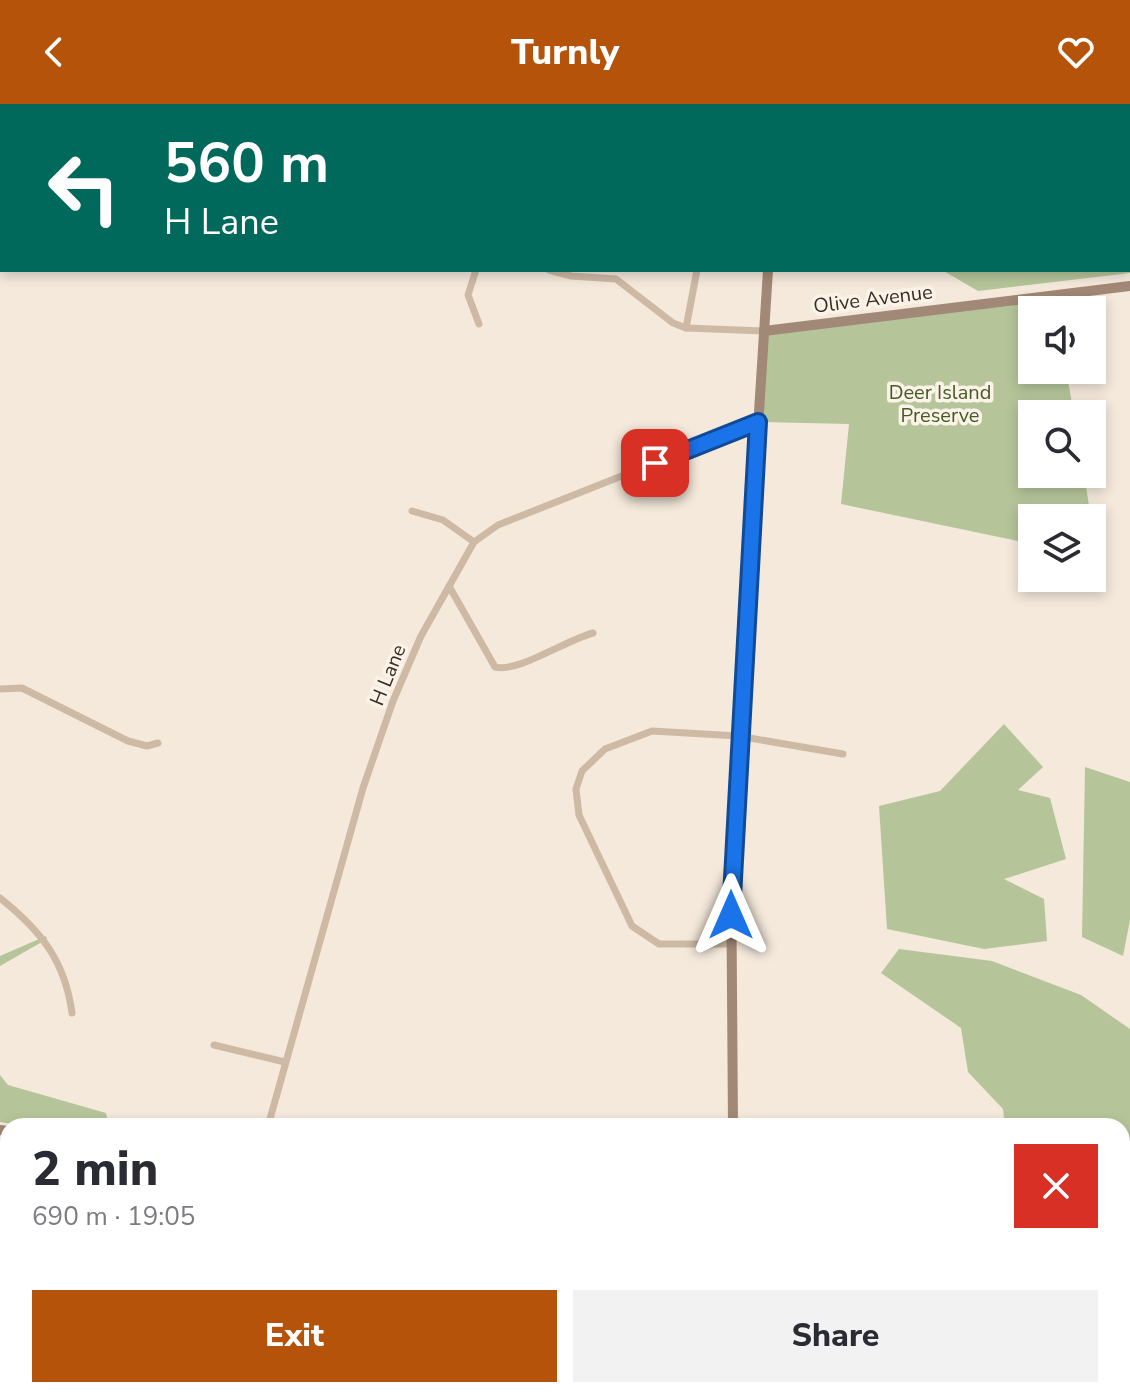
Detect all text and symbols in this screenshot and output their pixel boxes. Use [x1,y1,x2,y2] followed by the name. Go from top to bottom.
[511,28,619,77] text: Turnly
[32,30,76,74] icon: back
[1054,30,1098,74] icon: heart
[164,125,329,202] text: 560 m
[32,136,136,240] icon: left
[164,198,279,247] text: H Lane
[812,278,934,320] street label: Olive Avenue
[1018,296,1106,592] map controls
[1018,296,1106,384] button: sound
[889,379,991,429] park label: Deer Island Preserve
[1018,400,1106,488] button: search
[621,429,689,497] pin
[633,441,677,485] icon: arrive
[1018,504,1106,592] button: layers
[364,640,412,710] street label: H Lane
[689,873,773,957] position arrow
[32,1136,158,1202] text: 2 min
[1014,1144,1098,1228] button: close
[32,1199,195,1234] text: 690 m · 19:05
[32,1290,557,1382] button: Exit
[573,1290,1098,1382] button: Share

